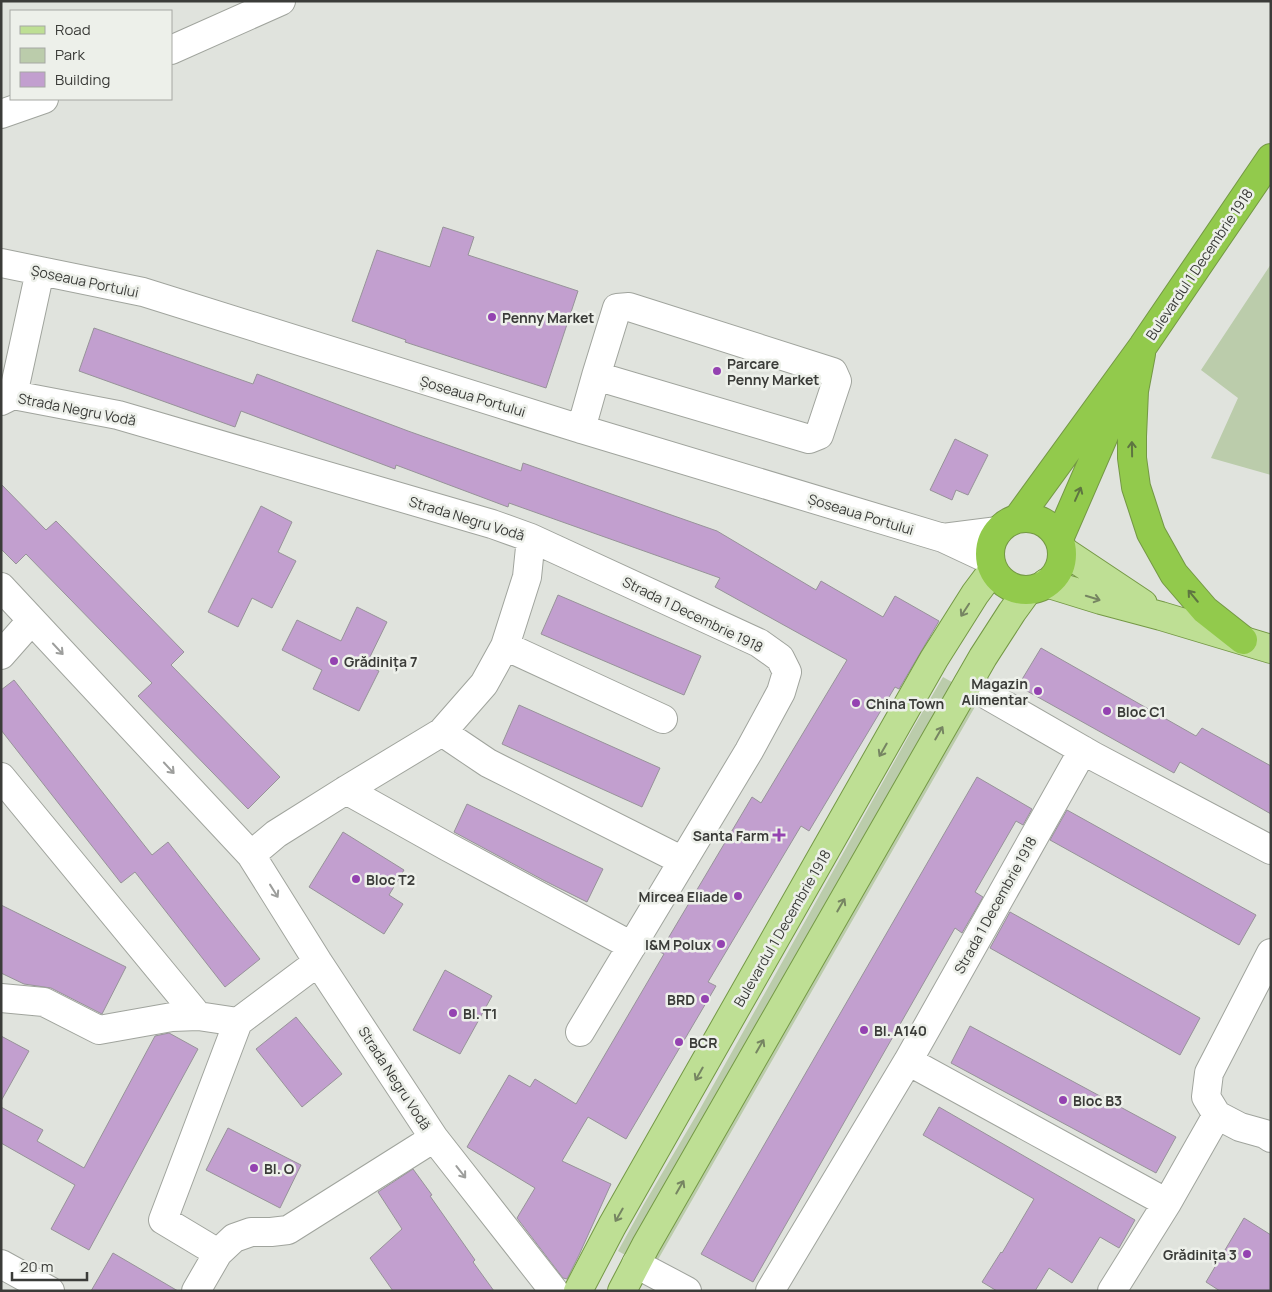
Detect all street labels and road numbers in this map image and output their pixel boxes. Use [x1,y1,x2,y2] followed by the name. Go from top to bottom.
[1141,185,1257,343] street label: Bulevardul 1 Decembrie 1918
[30,260,140,302] street label: Șoseaua Portului
[418,371,528,421] street label: Șoseaua Portului
[16,388,138,430] street label: Strada Negru Vodă
[806,489,916,539] street label: Șoseaua Portului
[407,491,527,545] street label: Strada Negru Vodă
[620,572,766,656] street label: Strada 1 Decembrie 1918
[949,833,1041,977] street label: Strada 1 Decembrie 1918
[729,846,835,1010] street label: Bulevardul 1 Decembrie 1918
[354,1023,436,1133] street label: Strada Negru Vodă

